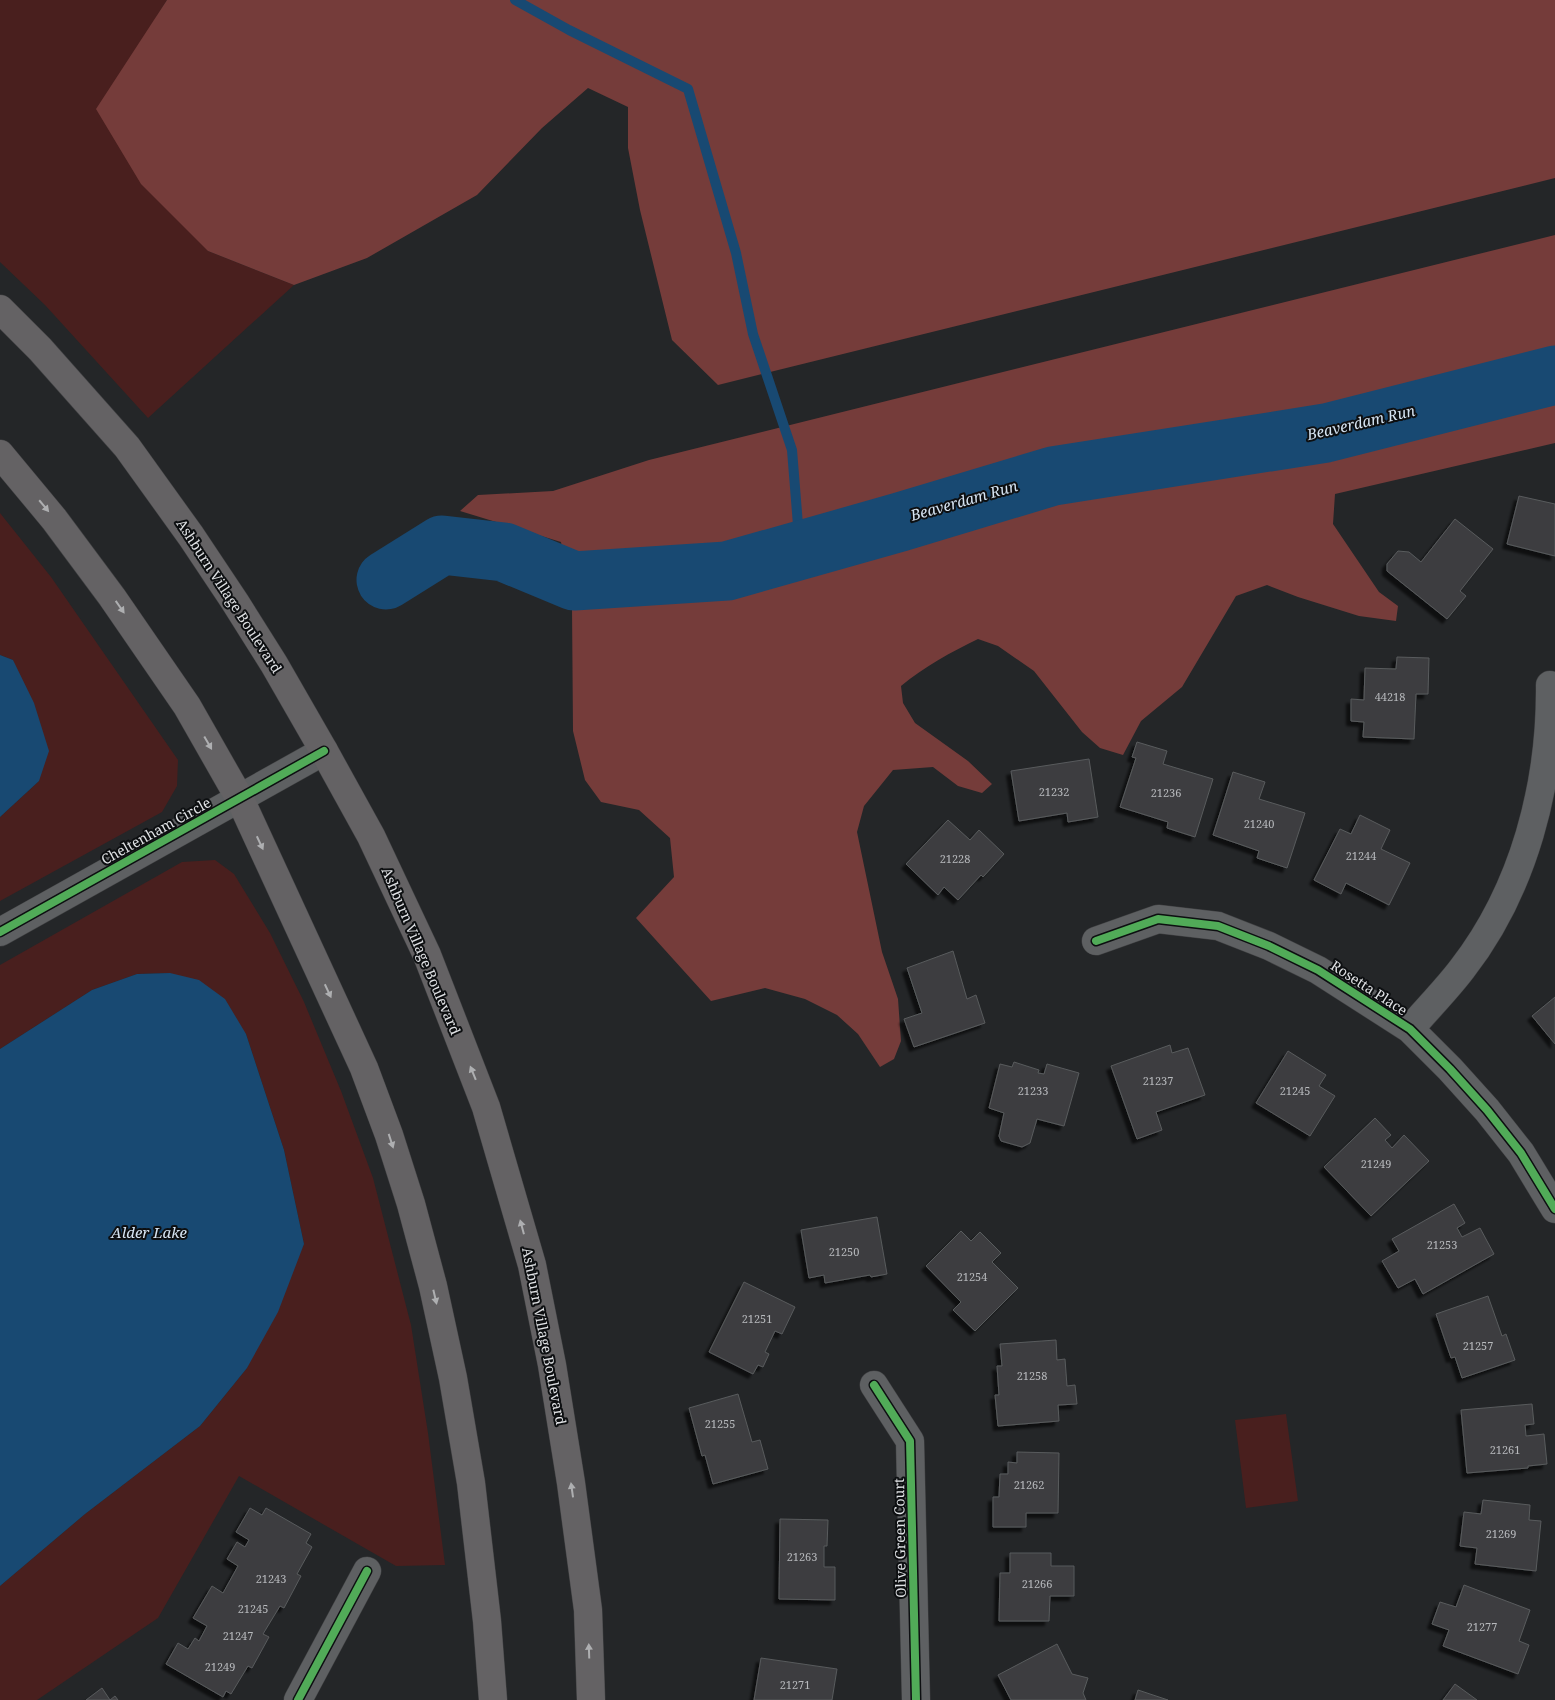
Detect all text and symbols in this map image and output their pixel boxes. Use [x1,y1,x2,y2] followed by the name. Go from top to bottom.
[1304,400,1417,444] water label: Beaverdam Run
[907,475,1020,525] water label: Beaverdam Run
[38,499,49,512] one-way arrow
[172,515,287,677] street label: Ashburn Village Boulevard
[115,600,124,614] one-way arrow
[1375,689,1405,704] house number: 44218
[203,737,212,750] one-way arrow
[1039,784,1069,799] house number: 21232
[1151,785,1181,800] house number: 21236
[97,792,214,869] street label: Cheltenham Circle
[1244,816,1274,831] house number: 21240
[257,836,265,850] one-way arrow
[1346,848,1376,863] house number: 21244
[940,851,970,866] house number: 21228
[378,864,466,1038] street label: Ashburn Village Boulevard
[1327,956,1411,1019] street label: Rosetta Place
[325,984,333,998] one-way arrow
[468,1065,476,1080] one-way arrow
[1143,1073,1173,1088] house number: 21237
[1018,1083,1048,1098] house number: 21233
[1280,1083,1310,1098] house number: 21245
[388,1133,395,1148] one-way arrow
[1361,1156,1391,1171] house number: 21249
[517,1220,525,1235] one-way arrow
[110,1222,188,1242] water label: Alder Lake
[1427,1237,1457,1252] house number: 21253
[829,1244,859,1259] house number: 21250
[518,1246,571,1427] street label: Ashburn Village Boulevard
[957,1269,987,1284] house number: 21254
[431,1289,439,1304] one-way arrow
[742,1311,772,1326] house number: 21251
[1463,1338,1493,1353] house number: 21257
[1017,1368,1047,1383] house number: 21258
[705,1416,735,1431] house number: 21255
[1490,1442,1520,1457] house number: 21261
[1014,1477,1044,1492] house number: 21262
[889,1478,910,1598] street label: Olive Green Court
[568,1482,576,1498] one-way arrow
[1486,1526,1516,1541] house number: 21269
[787,1549,817,1564] house number: 21263
[256,1571,286,1586] house number: 21243
[1022,1576,1052,1591] house number: 21266
[238,1601,268,1616] house number: 21245
[1467,1619,1497,1634] house number: 21277
[223,1628,253,1643] house number: 21247
[585,1643,593,1659] one-way arrow
[205,1659,235,1674] house number: 21249
[780,1677,810,1692] house number: 21271

